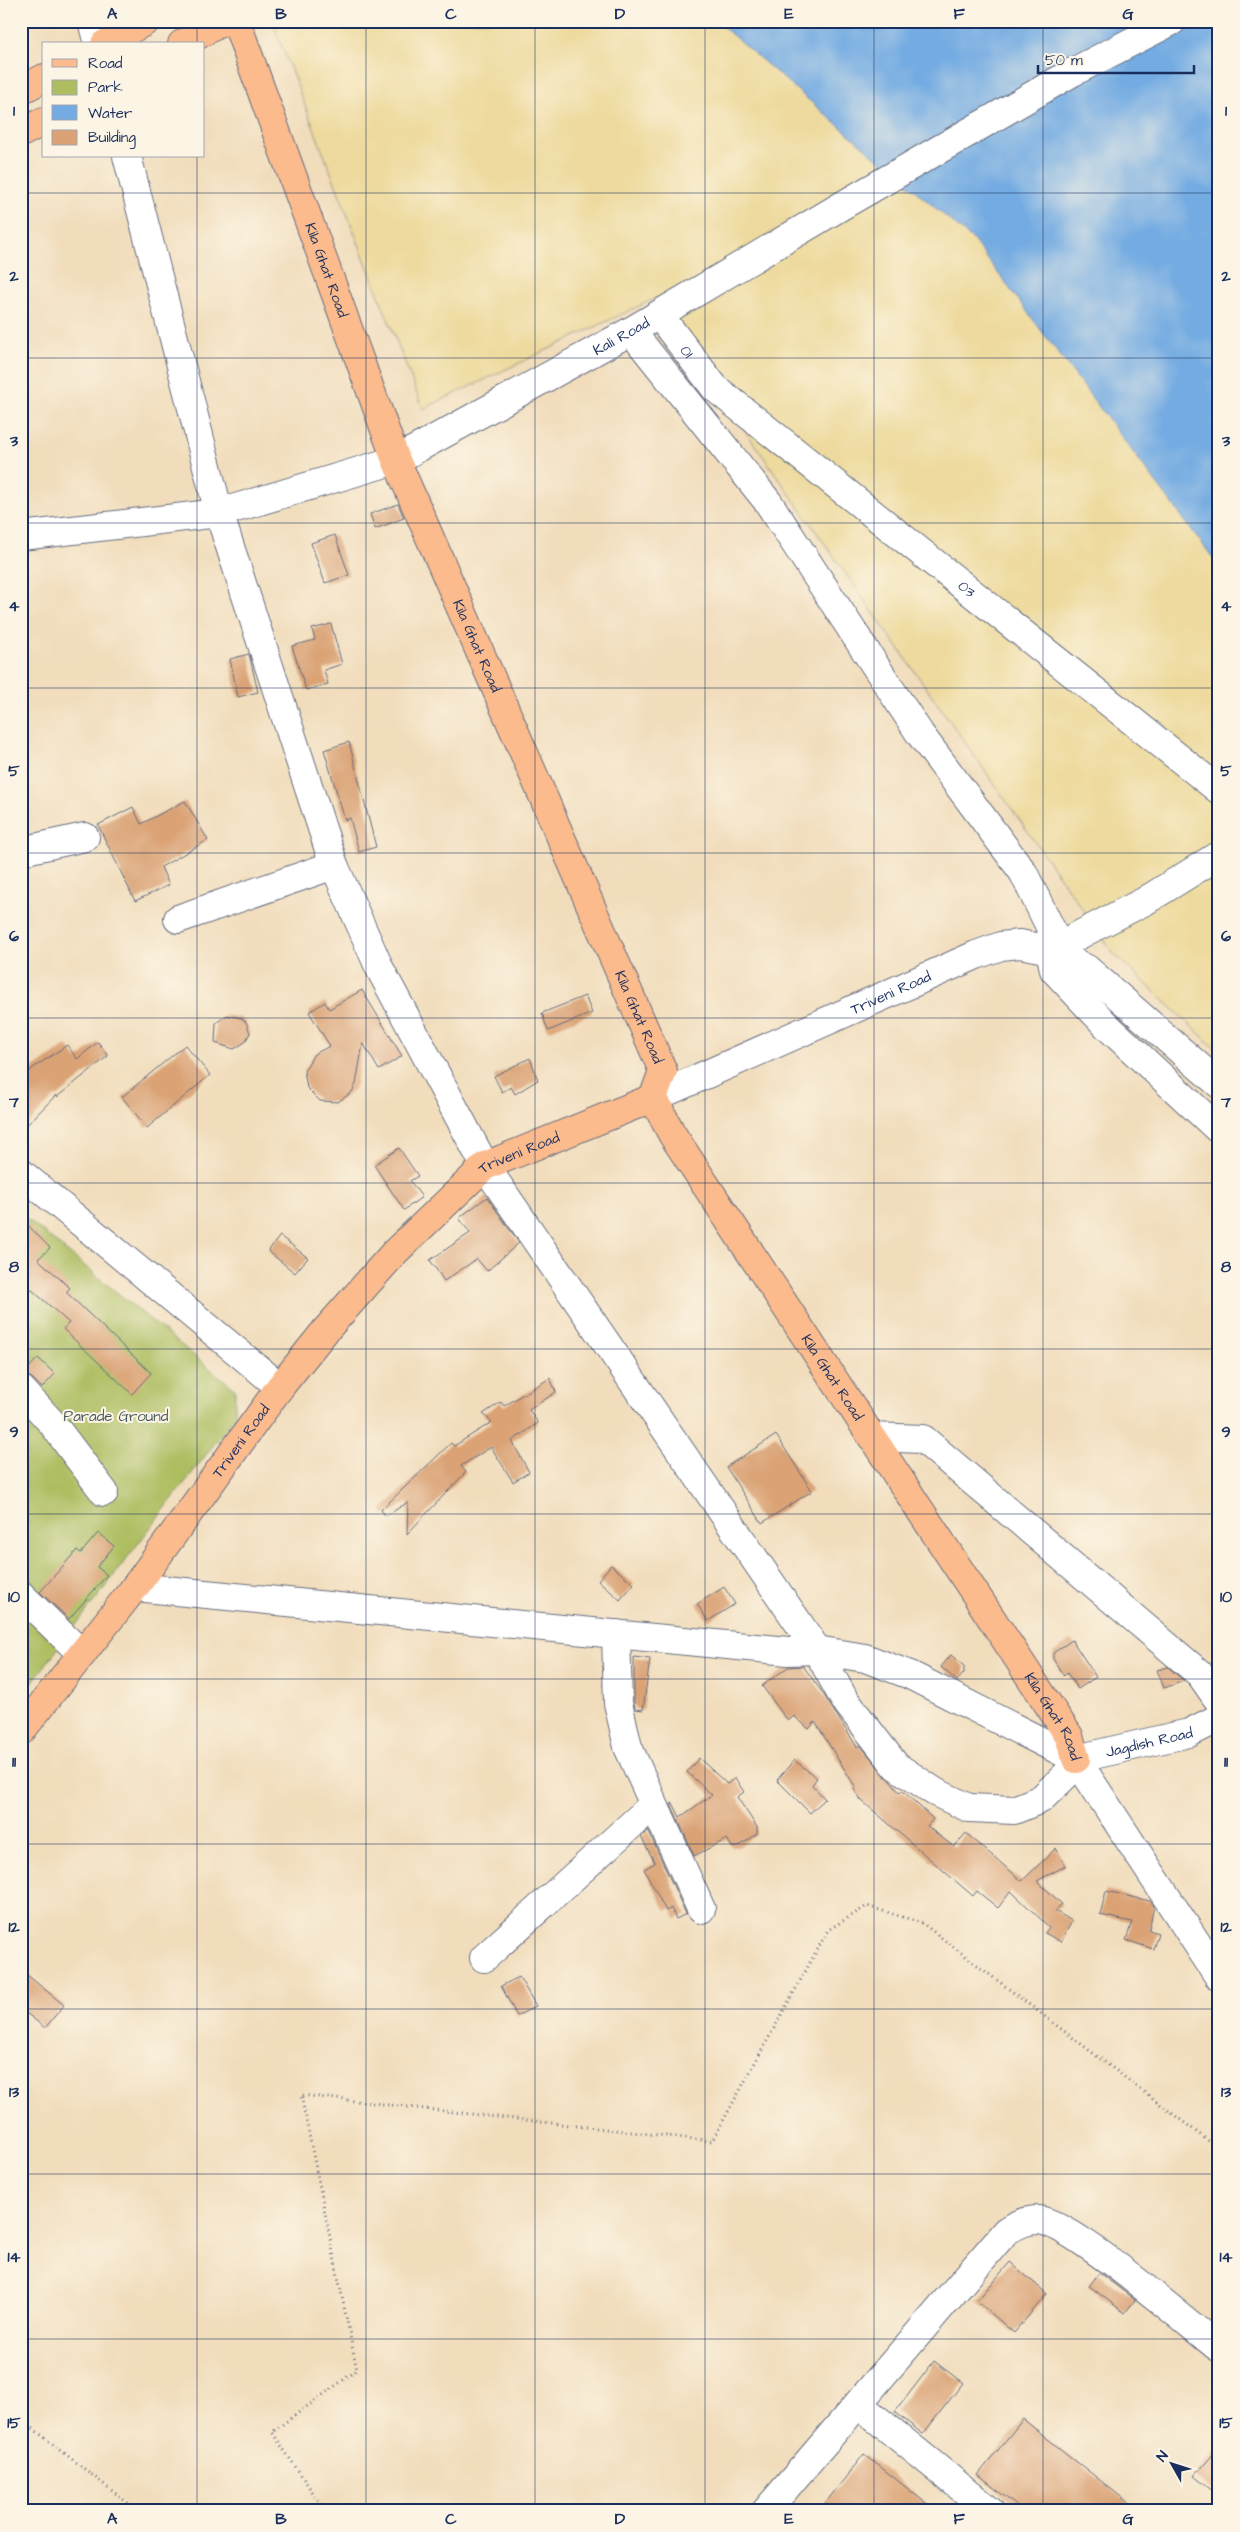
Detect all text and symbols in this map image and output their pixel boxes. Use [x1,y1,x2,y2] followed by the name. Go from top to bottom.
[107,3,118,25] text: A
[275,3,287,25] text: B
[445,3,457,25] text: C
[615,3,626,25] text: D
[784,3,794,25] text: E
[953,3,965,25] text: F
[1122,3,1134,25] text: G
[42,42,205,158] legend
[1038,42,1194,74] scale bar
[1045,50,1083,71] text: 50 m
[88,53,123,74] text: Road
[88,77,123,98] text: Park
[13,100,16,122] text: 1
[1225,100,1228,122] text: 1
[88,103,132,124] text: Water
[88,127,136,149] text: Building
[300,220,354,321] street label: Kila Ghat Road
[8,265,19,287] text: 2
[1220,265,1231,287] text: 2
[589,312,654,360] street label: Kali Road
[675,341,699,362] street label: 01
[9,430,19,452] text: 3
[1221,430,1231,452] text: 3
[953,575,980,603] street label: 03
[9,595,20,617] text: 4
[1221,595,1232,617] text: 4
[448,596,507,696] street label: Kila Ghat Road
[8,760,20,782] text: 5
[1220,760,1232,782] text: 5
[9,925,19,947] text: 6
[1221,925,1231,947] text: 6
[847,966,935,1020] street label: Triveni Road
[610,967,669,1067] street label: Kila Ghat Road
[8,1091,19,1113] text: 7
[1220,1091,1231,1113] text: 7
[473,1126,563,1178] street label: Triveni Road
[9,1256,20,1278] text: 8
[1221,1256,1232,1278] text: 8
[796,1330,869,1425] street label: Kila Ghat Road
[207,1400,275,1482] street label: Triveni Road
[64,1406,169,1427] park label: Parade Ground
[9,1421,19,1443] text: 9
[1221,1421,1231,1443] text: 9
[8,1586,20,1608] text: 10
[1220,1586,1232,1608] text: 10
[1019,1668,1086,1763] street label: Kila Ghat Road
[1103,1722,1195,1762] street label: Jagdish Road
[12,1751,17,1773] text: 11
[1224,1751,1229,1773] text: 11
[8,1916,20,1938] text: 12
[1220,1916,1232,1938] text: 12
[9,2081,20,2103] text: 13
[1221,2081,1232,2103] text: 13
[8,2246,21,2268] text: 14
[1220,2246,1233,2268] text: 14
[7,2412,21,2434] text: 15
[1219,2412,1233,2434] text: 15
[1148,2440,1198,2490] north arrow
[1152,2447,1173,2466] text: N
[107,2508,118,2530] text: A
[275,2508,287,2530] text: B
[445,2508,457,2530] text: C
[615,2508,626,2530] text: D
[784,2508,794,2530] text: E
[953,2508,965,2530] text: F
[1122,2508,1134,2530] text: G

